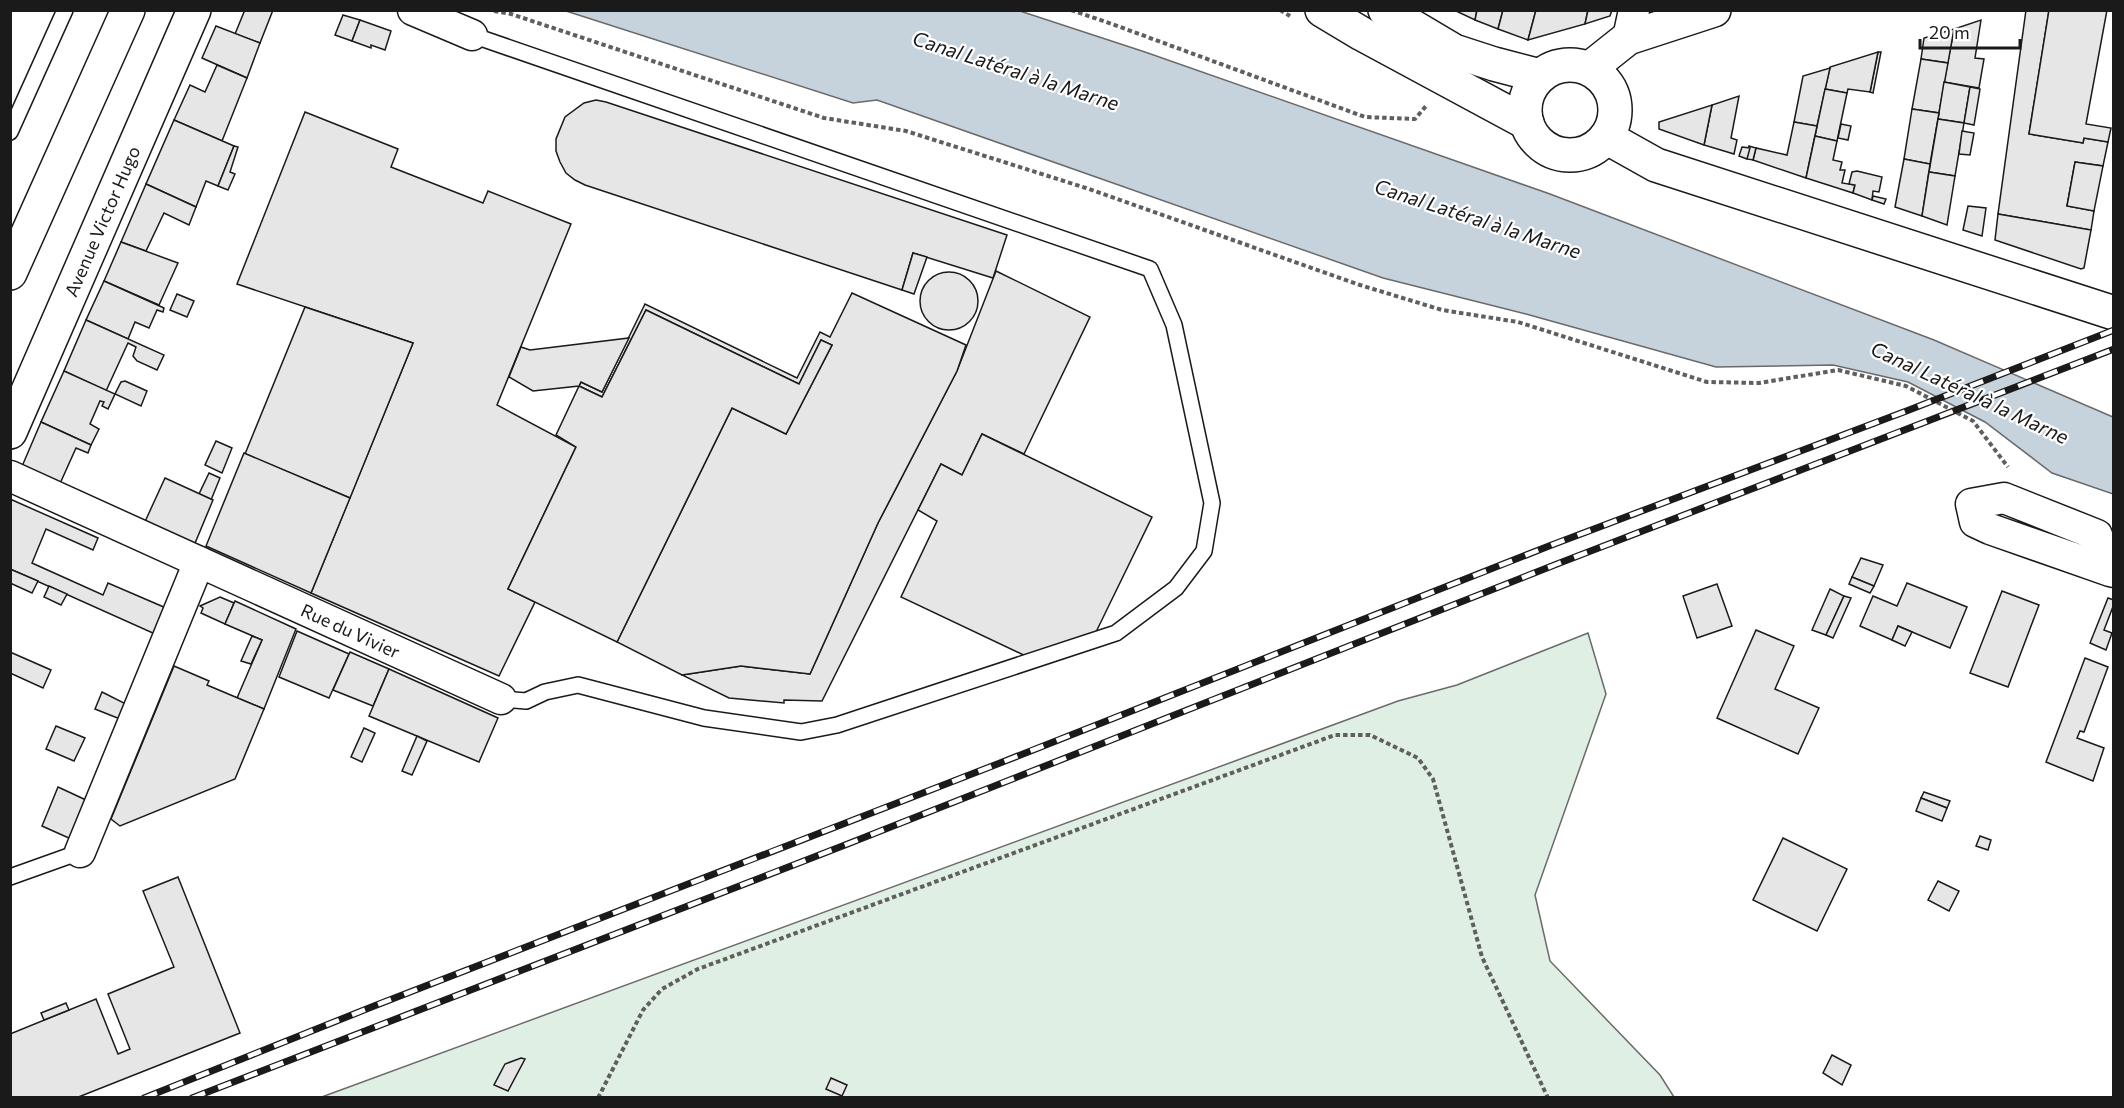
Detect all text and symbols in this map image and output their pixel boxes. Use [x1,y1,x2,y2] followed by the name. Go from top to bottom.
[1920,12,2020,50] scale bar
[1929,21,1970,43] text: 20 m
[910,25,1123,115] water label: Canal Latéral à la Marne
[59,143,144,300] street label: Avenue Victor Hugo
[1372,173,1585,263] water label: Canal Latéral à la Marne
[1867,336,2073,449] water label: Canal Latéral à la Marne
[297,599,404,663] street label: Rue du Vivier

